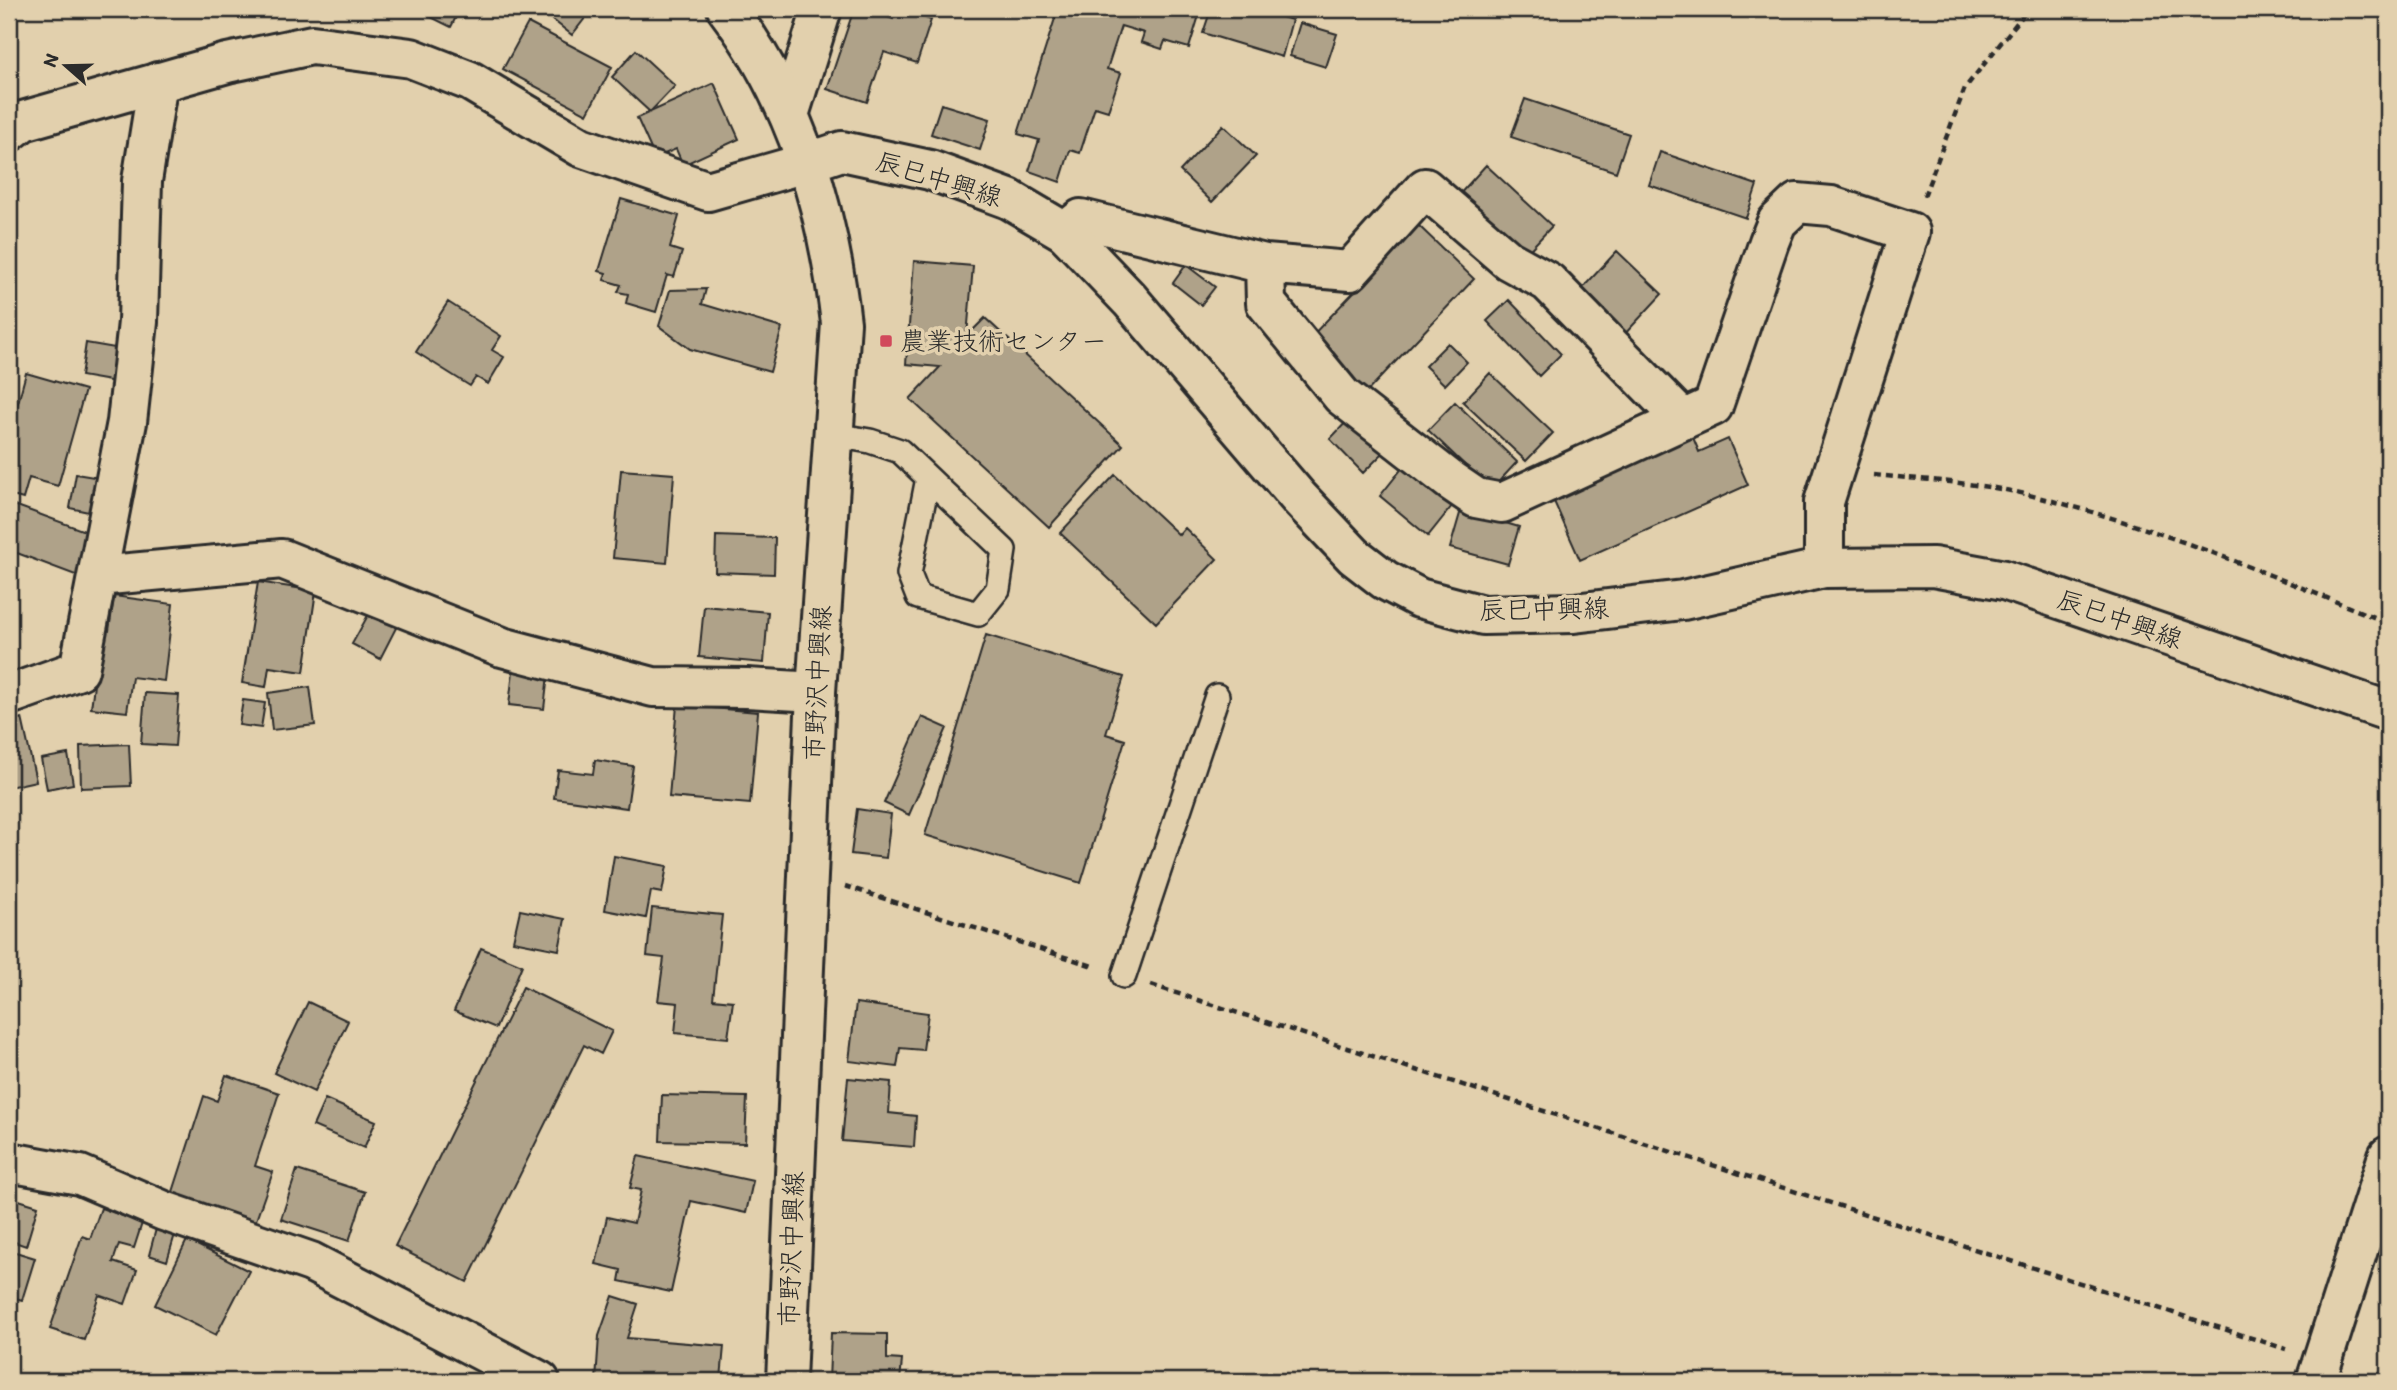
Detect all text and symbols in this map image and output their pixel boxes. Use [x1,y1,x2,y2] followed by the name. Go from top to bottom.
[32,32,102,102] north arrow
[37,50,63,70] text: N
[872,145,1006,213] street label: 辰巳中興線
[900,325,1107,357] place label: 農業技術センター
[878,333,894,349] marker: 農業技術センター
[2053,583,2187,655] street label: 辰巳中興線
[1479,592,1609,626] street label: 辰巳中興線
[797,604,837,762] street label: 市野沢中興線
[772,1170,810,1328] street label: 市野沢中興線

